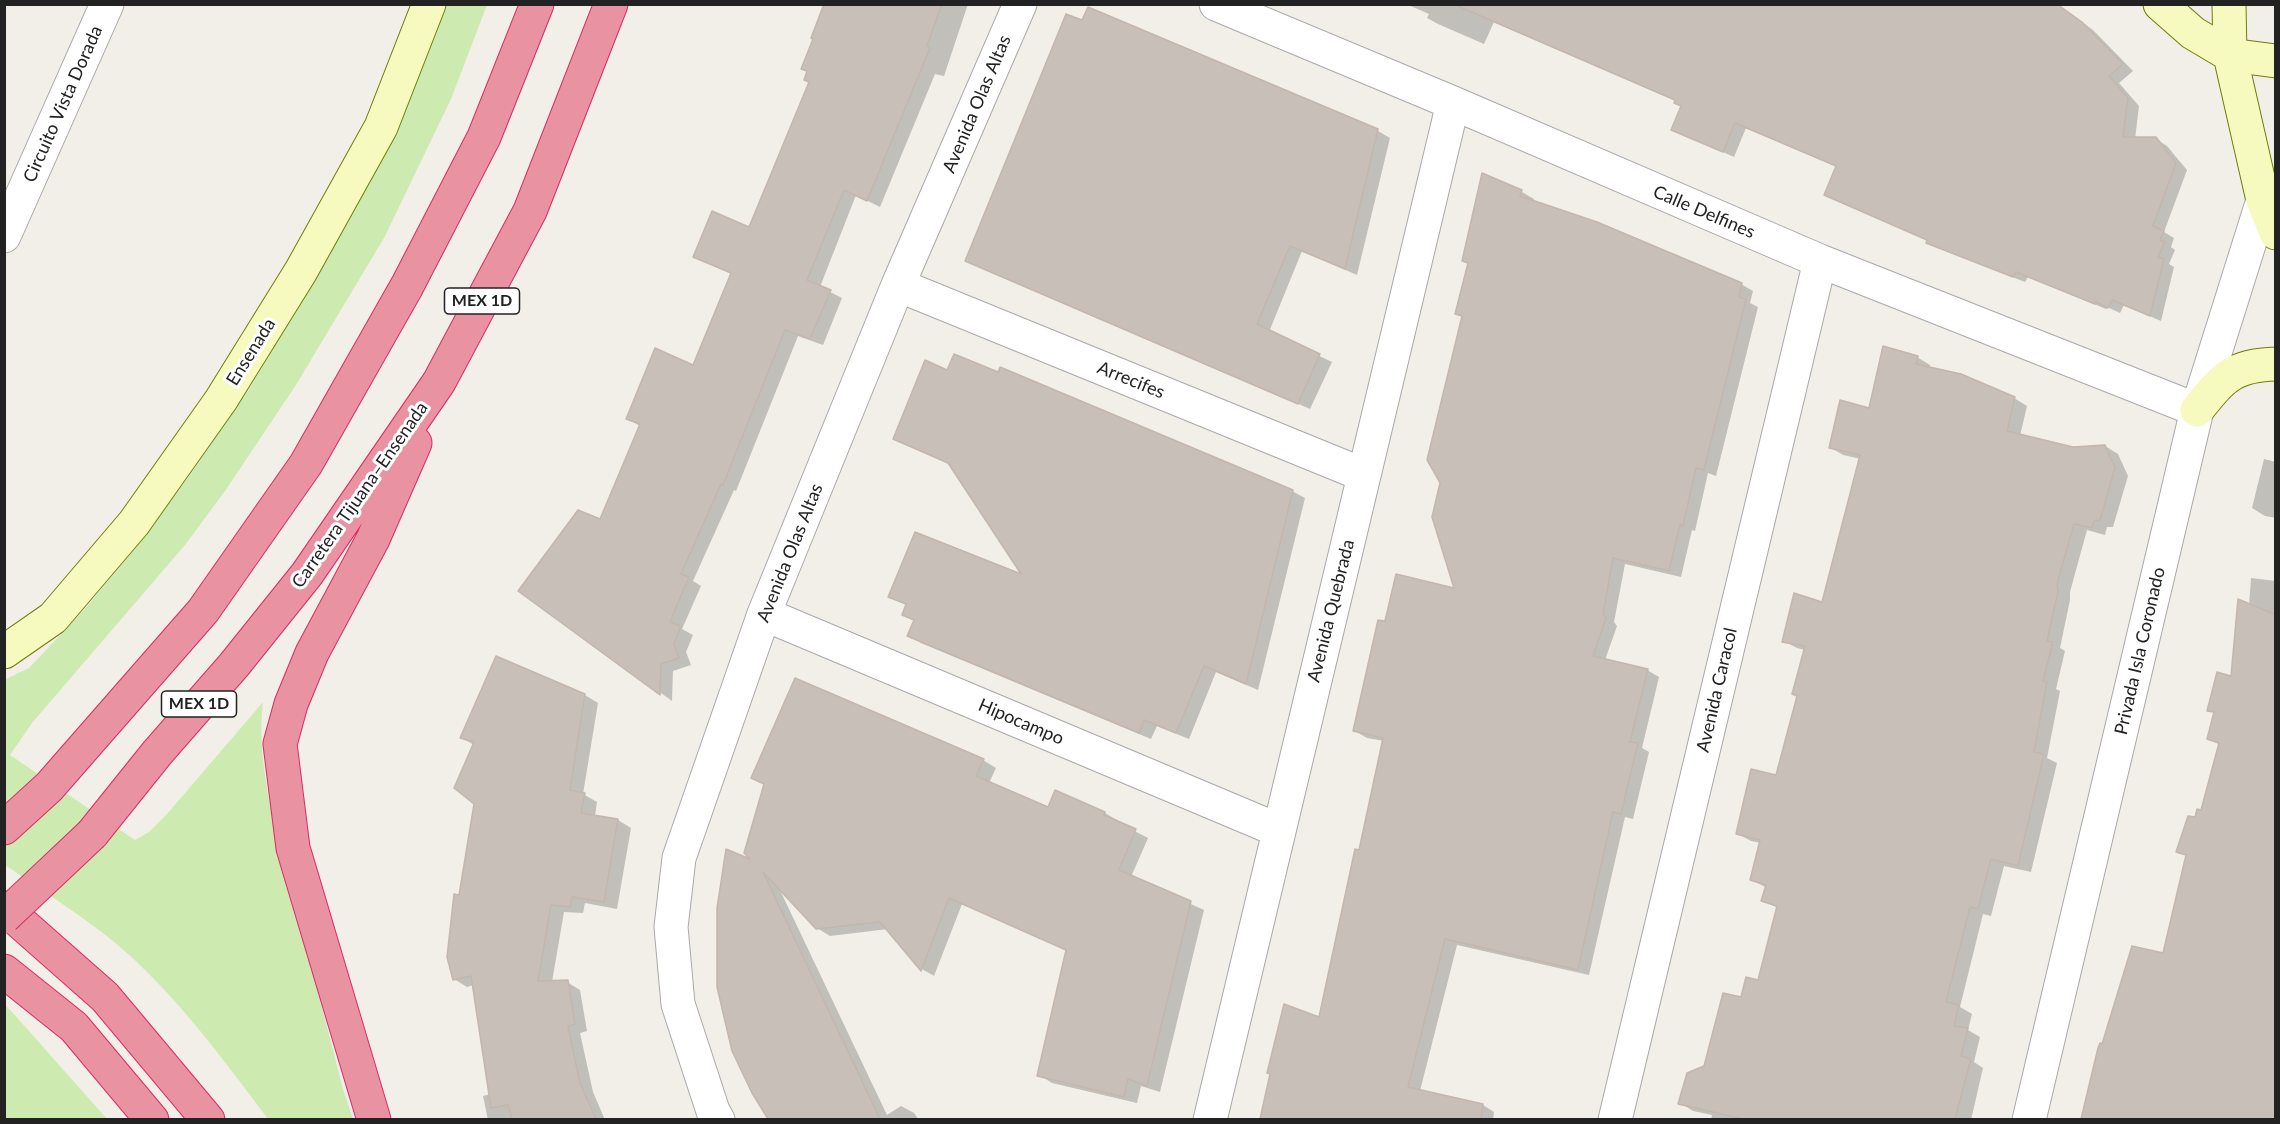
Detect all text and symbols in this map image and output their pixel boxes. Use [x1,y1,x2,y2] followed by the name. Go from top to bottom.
[19,22,107,186] street label: Circuito Vista Dorada
[938,32,1016,176] street label: Avenida Olas Altas
[1650,181,1758,243] street label: Calle Delfines
[444,288,520,314] road number: MEX 1D
[222,314,280,390] street label: Ensenada
[1094,357,1168,403] street label: Arrecifes
[287,398,433,592] street label: Carretera Tijuana–Ensenada
[752,481,828,625] street label: Avenida Olas Altas
[1303,537,1359,685] street label: Avenida Quebrada
[2110,565,2170,737] street label: Privada Isla Coronado
[1692,626,1742,754] street label: Avenida Caracol
[162,691,236,717] road number: MEX 1D
[975,694,1067,750] street label: Hipocampo

